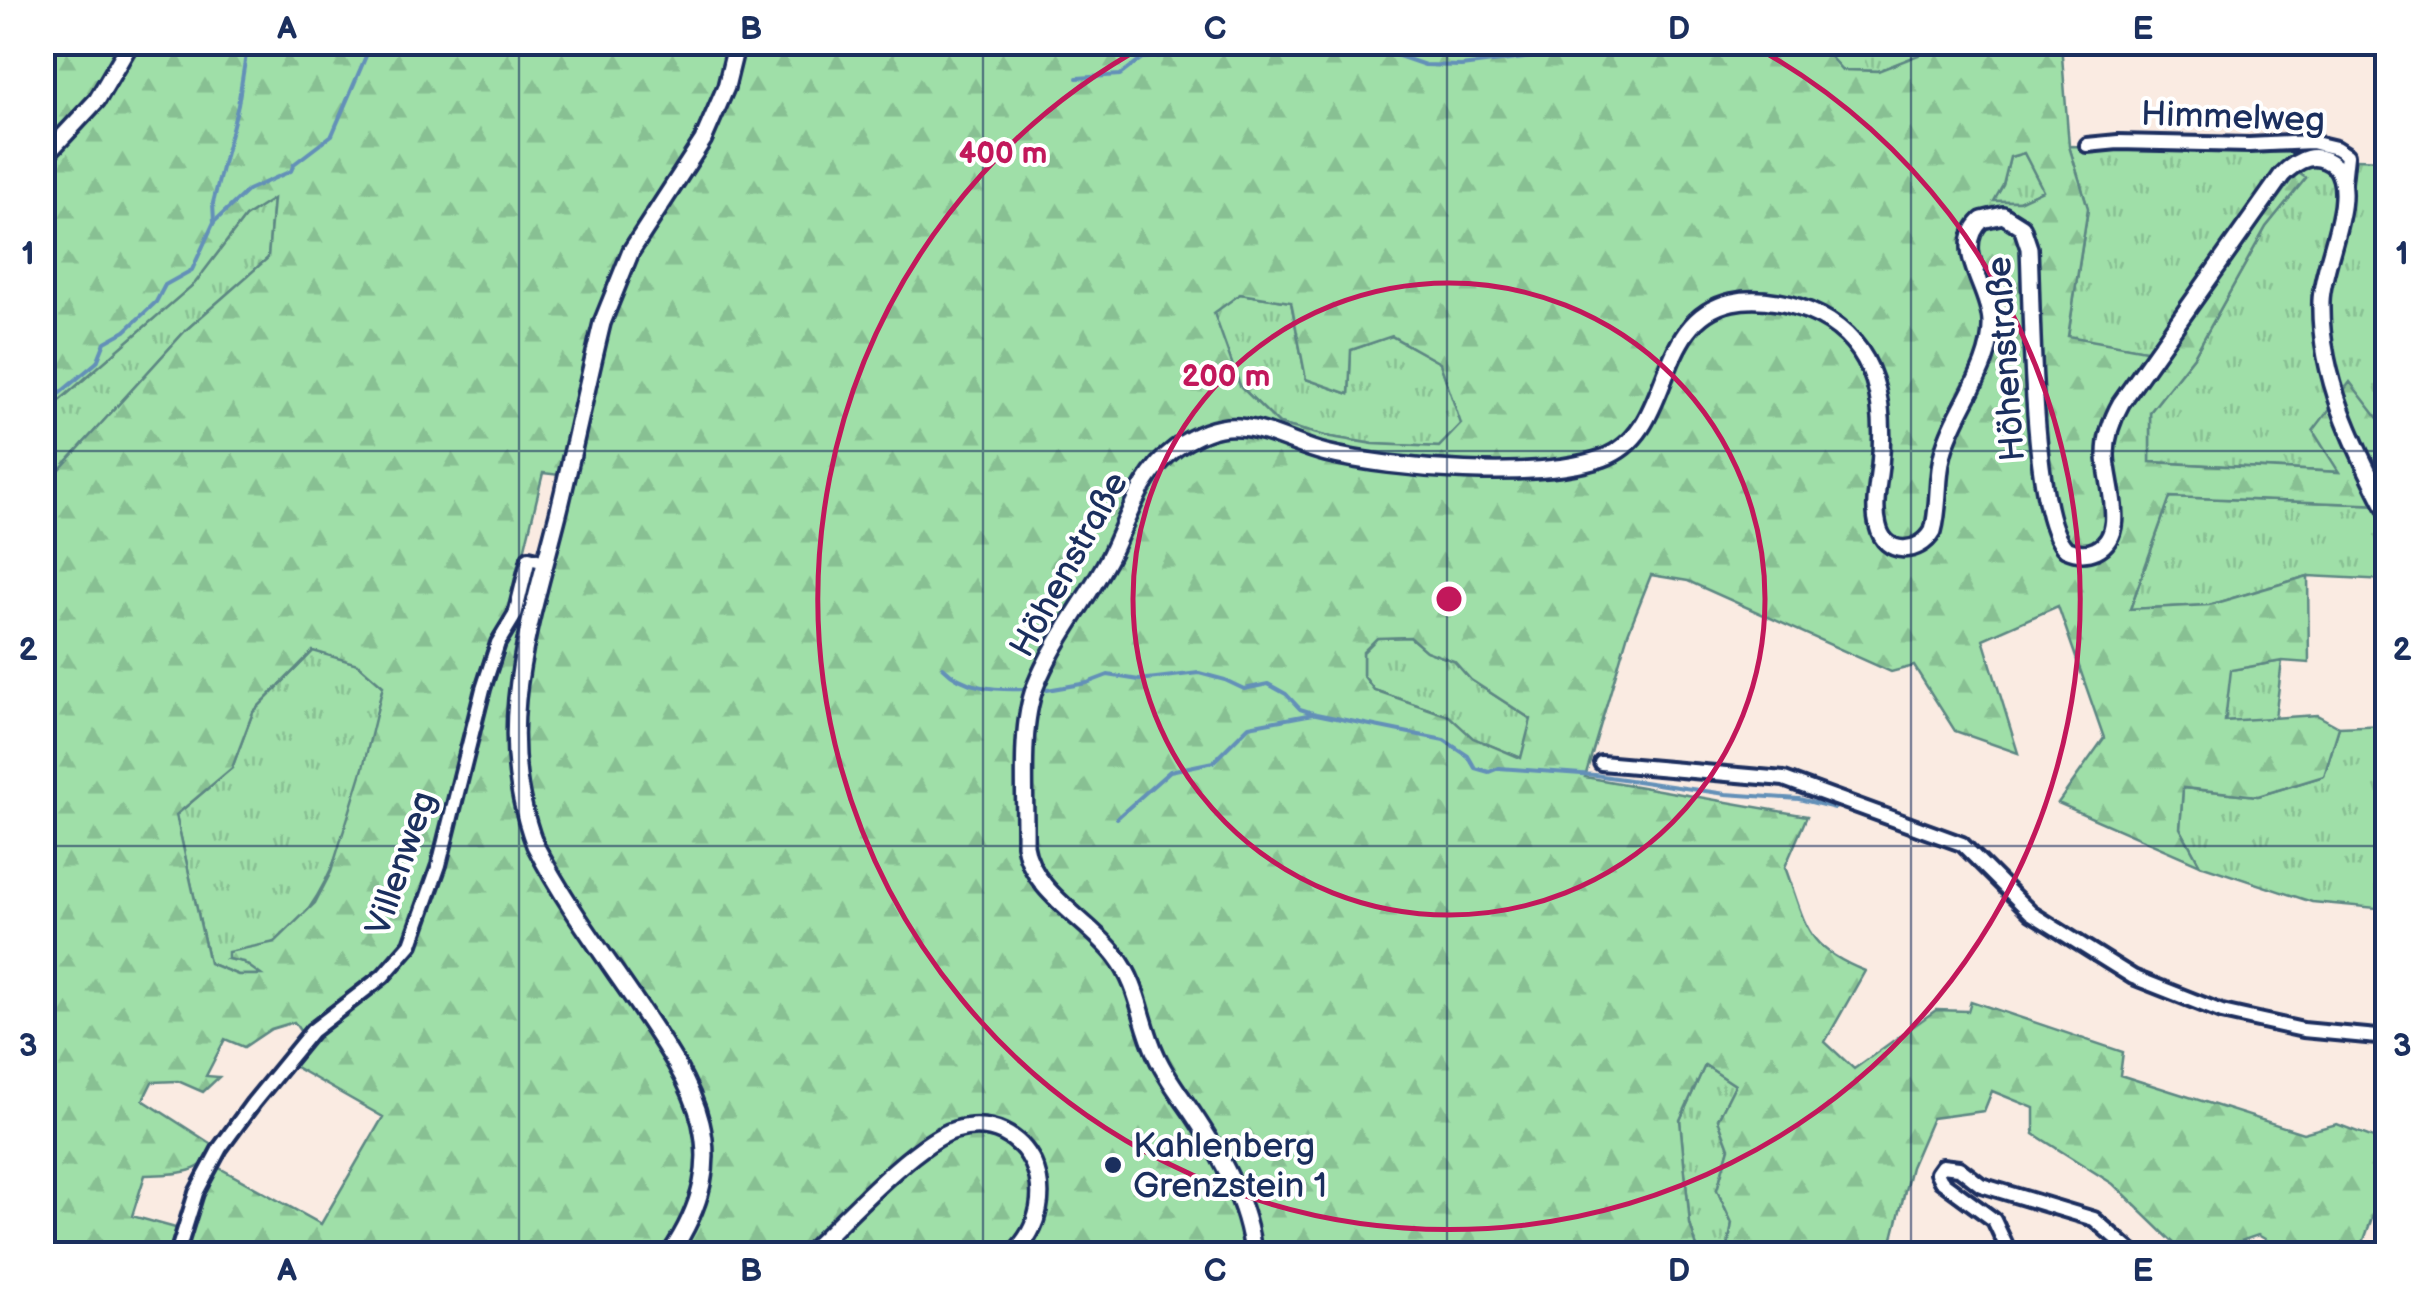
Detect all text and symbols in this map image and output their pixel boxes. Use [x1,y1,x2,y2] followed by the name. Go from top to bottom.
[276,10,297,49] text: A
[740,10,762,49] text: B
[1204,10,1226,49] text: C
[1668,10,1690,49] text: D
[2133,10,2153,49] text: E
[2140,93,2326,142] street label: Himmelweg
[959,136,1047,172] text: 400 m
[21,235,35,274] text: 1
[2395,235,2409,274] text: 1
[1978,255,2035,463] street label: Höhenstraße
[1182,359,1270,395] text: 200 m
[1001,465,1138,665] street label: Höhenstraße
[1431,581,1467,617] centre of rings
[18,631,38,670] text: 2
[2392,631,2412,670] text: 2
[357,786,446,941] street label: Villenweg
[19,1027,37,1066] text: 3
[2393,1027,2411,1066] text: 3
[1133,1125,1327,1208] place label: Kahlenberg Grenzstein 1
[1102,1154,1124,1176] marker: Kahlenberg Grenzstein 1
[276,1252,297,1291] text: A
[740,1252,762,1291] text: B
[1204,1252,1226,1291] text: C
[1668,1252,1690,1291] text: D
[2133,1252,2153,1291] text: E

